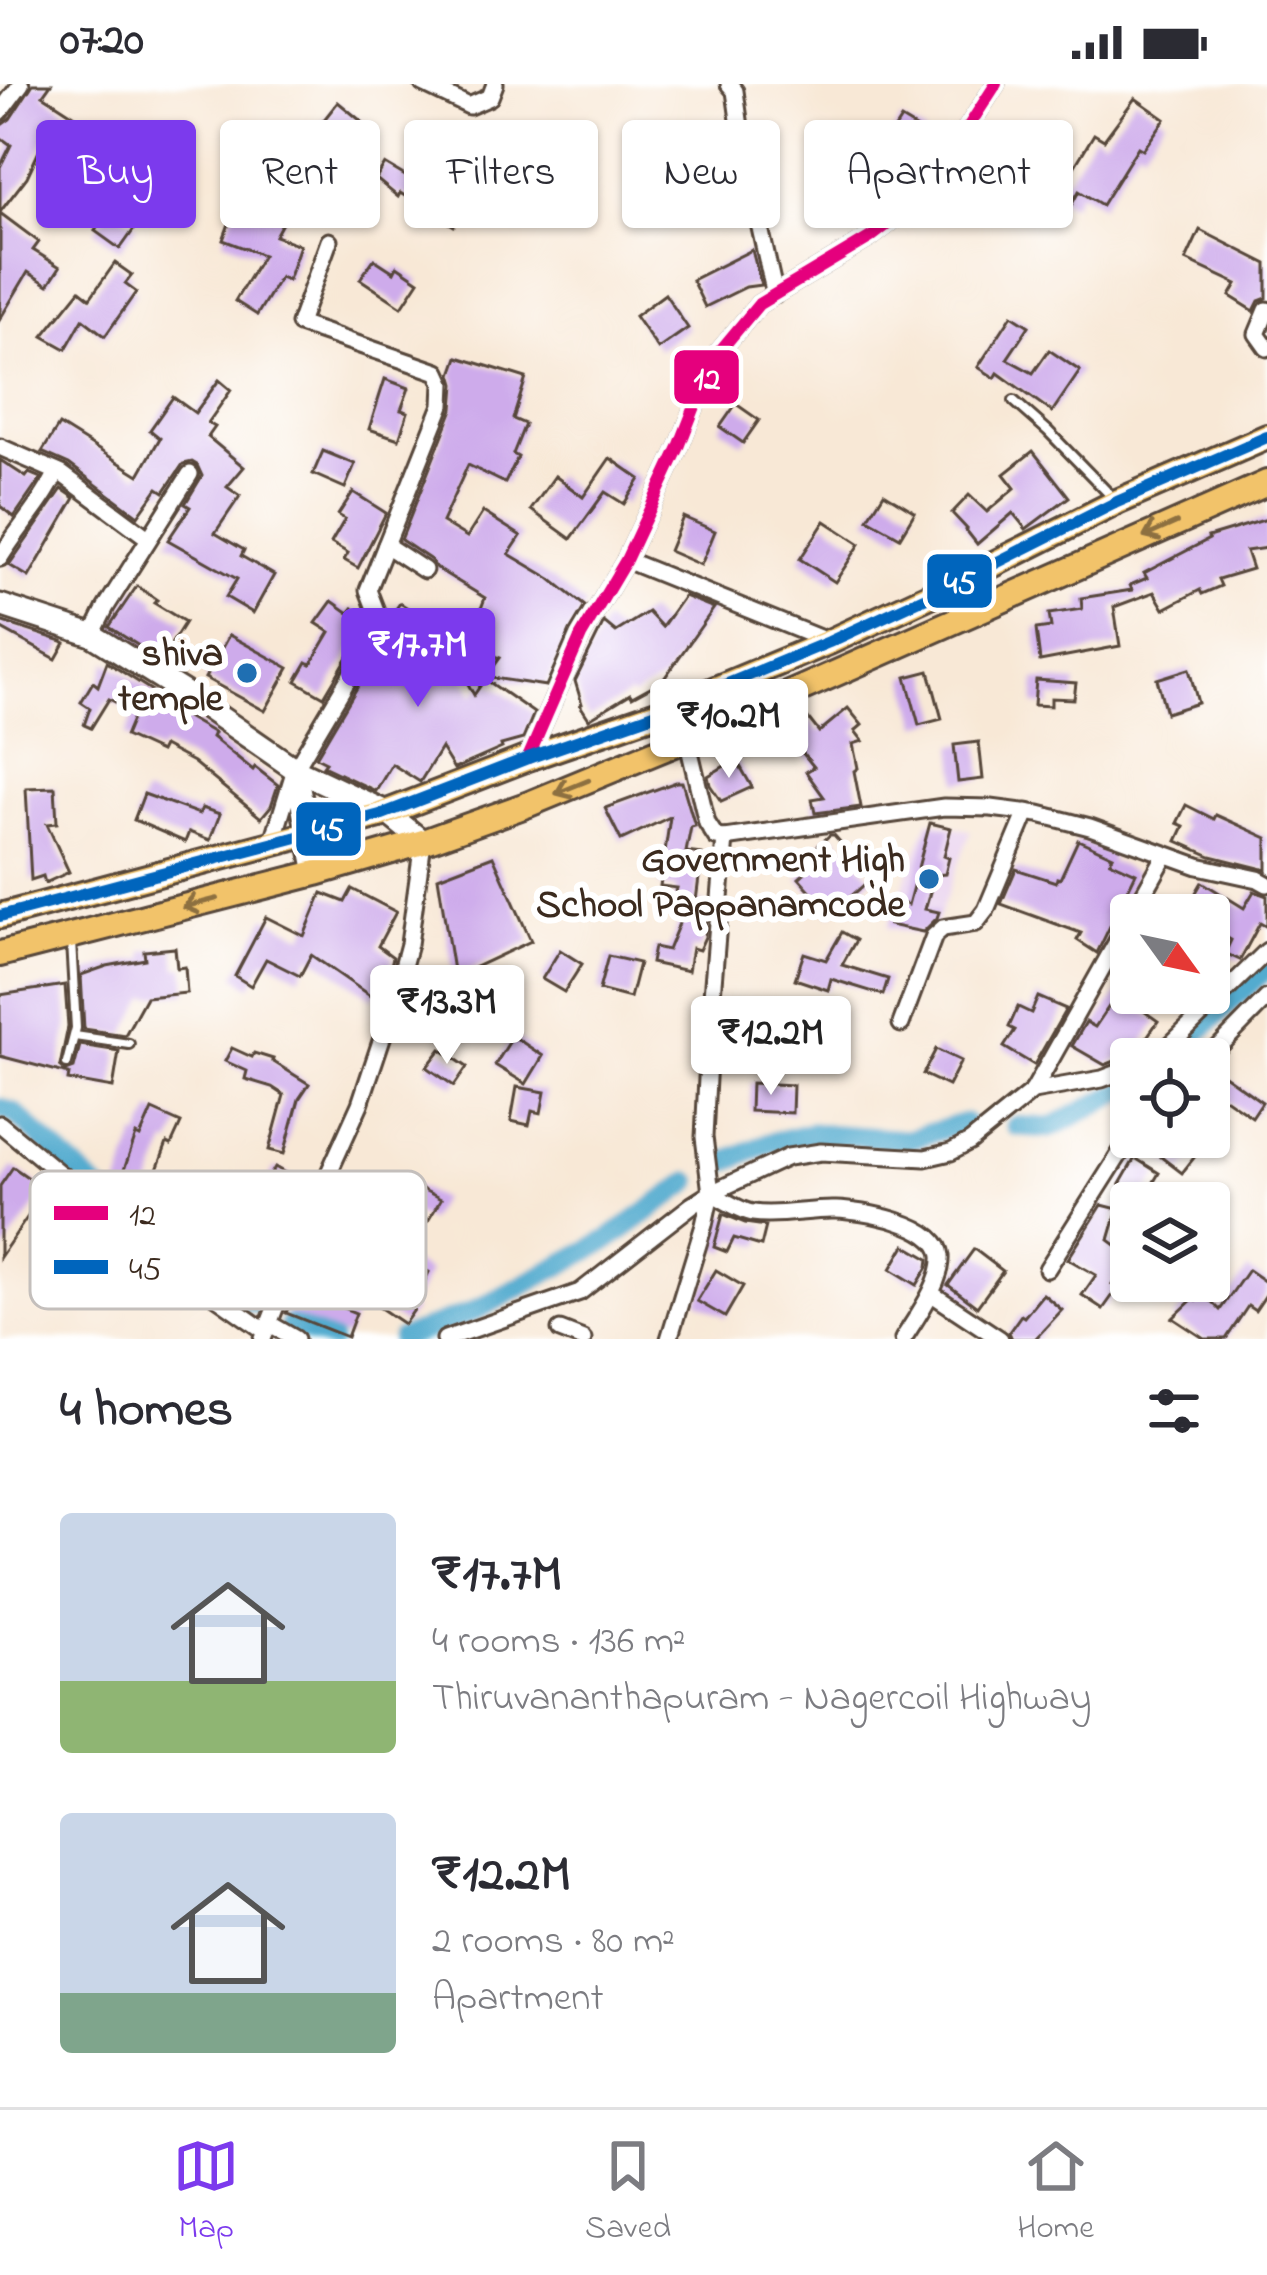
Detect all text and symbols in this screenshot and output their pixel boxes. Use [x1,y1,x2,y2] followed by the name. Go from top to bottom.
[60,9,144,75] text: 07:20
[36,120,196,228] chip: Buy
[220,120,380,228] chip: Rent
[404,120,598,228] chip: Filters
[622,120,780,228] chip: New
[804,120,1073,228] chip: Apartment
[672,348,741,406] line badge: 12
[694,357,721,405] text: 12
[1143,521,1179,543] one-way arrow
[925,552,994,610] line badge: 45
[944,561,976,609] text: 45
[320,608,516,710] pin: ₹17.7M
[368,618,468,675] text: ₹17.7M
[117,627,225,729] place label: shiva temple
[234,660,260,686] marker: shiva temple
[631,679,827,781] pin: ₹10.2M
[677,689,781,746] text: ₹10.2M
[554,778,591,799] one-way arrow
[294,800,363,858] line badge: 45
[312,808,344,856] text: 45
[536,833,907,935] place label: Government High School Pappanamcode
[916,866,942,892] marker: Government High School Pappanamcode
[181,893,219,915] one-way arrow
[1110,894,1230,1014] north arrow
[1110,894,1230,1302] map controls
[349,965,545,1067] pin: ₹13.3M
[397,975,497,1032] text: ₹13.3M
[673,996,869,1098] pin: ₹12.2M
[718,1006,824,1063] text: ₹12.2M
[1110,1038,1230,1158] button: locate
[30,1171,426,1309] legend
[1110,1182,1230,1302] button: layers
[129,1193,156,1241] text: 12
[129,1247,161,1295] text: 45
[60,1374,233,1449] text: 4 homes
[1141,1378,1207,1444] icon: filters
[432,1539,562,1614] text: ₹17.7M
[156,1561,300,1705] icon: home
[432,1614,686,1671] text: 4 rooms · 136 m²
[432,1671,1091,1728] text: Thiruvananthapuram - Nagercoil Highway
[432,1839,571,1914] text: ₹12.2M
[156,1861,300,2005] icon: home
[432,1914,675,1971] text: 2 rooms · 80 m²
[432,1971,604,2028] text: Apartment
[173,2133,239,2253] tab: Map
[585,2133,671,2253] tab: Saved
[1017,2133,1094,2253] tab: Home

